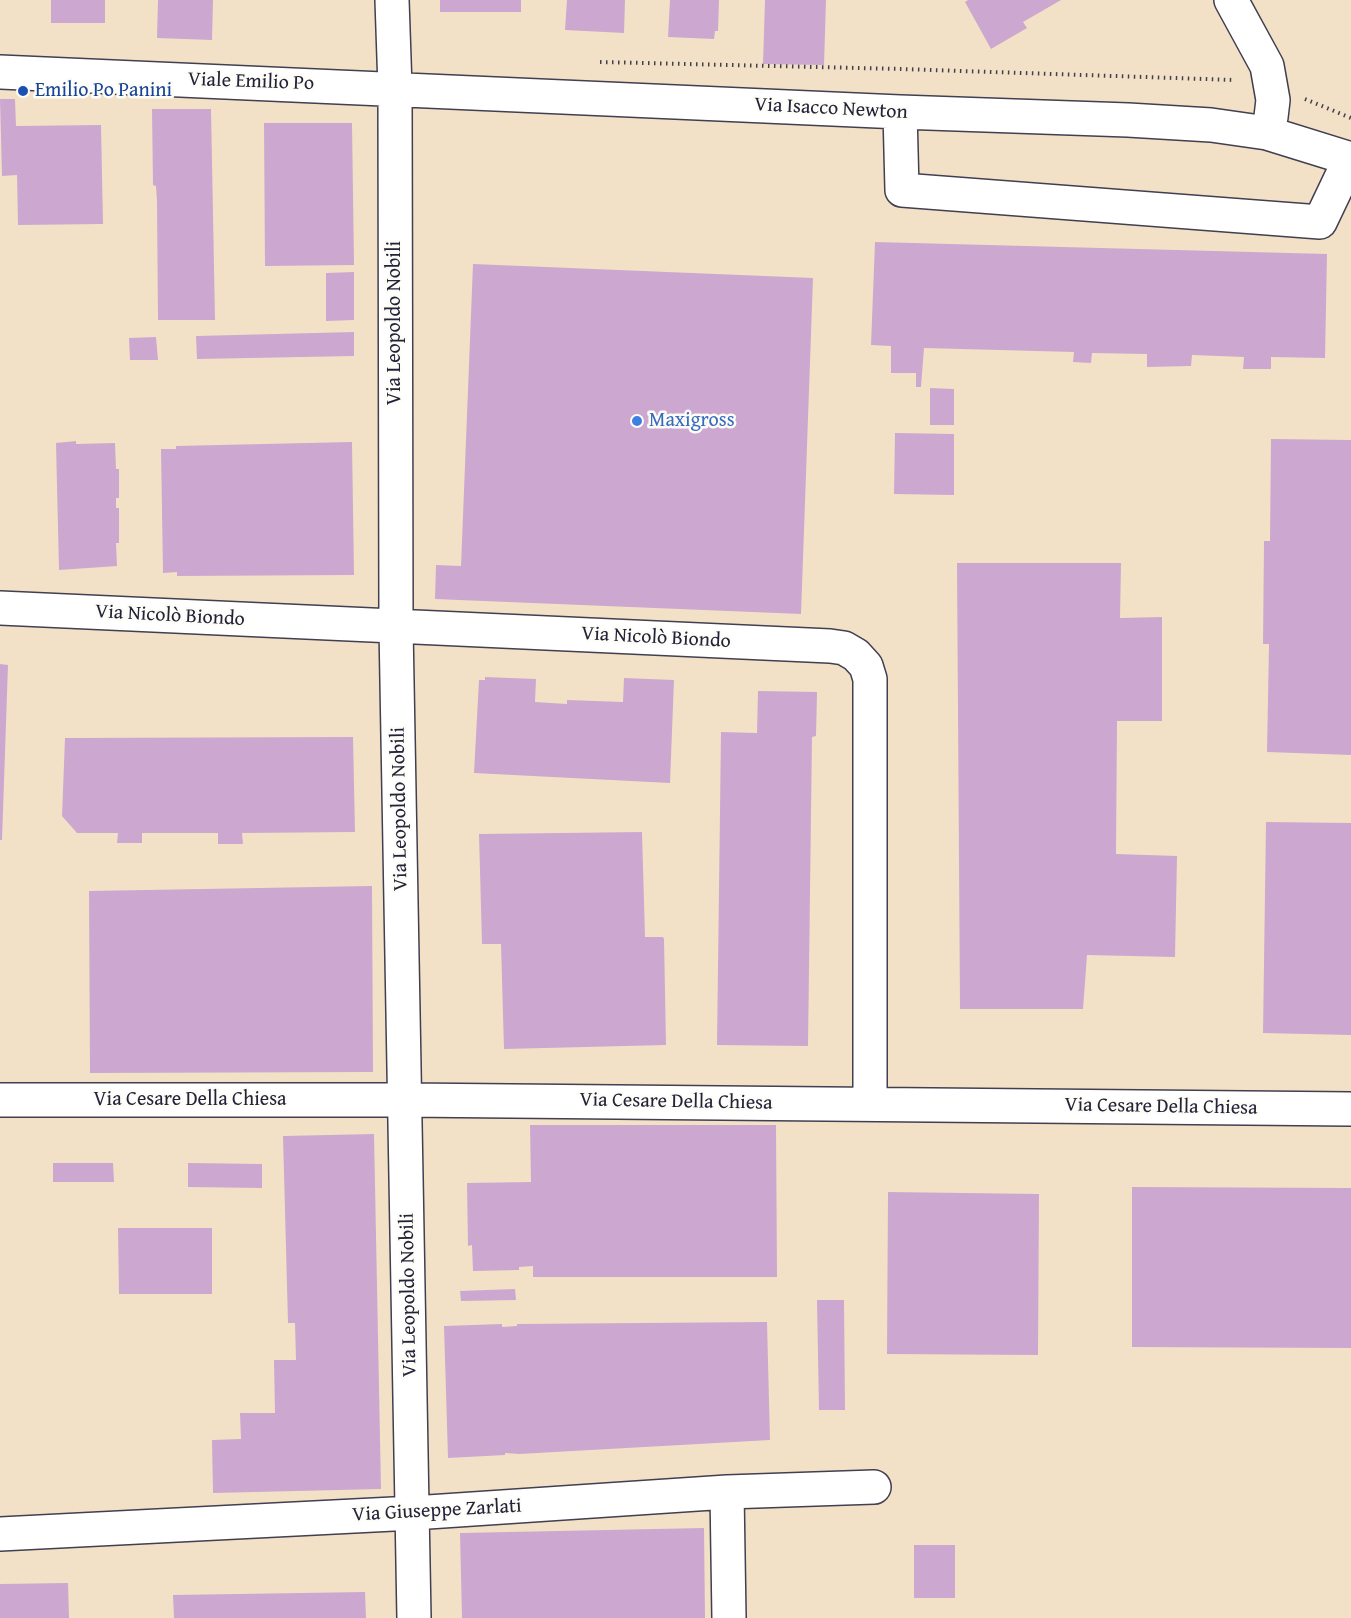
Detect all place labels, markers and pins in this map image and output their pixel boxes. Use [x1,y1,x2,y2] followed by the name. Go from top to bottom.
[35,79,172,103] place label: Emilio Po Panini
[16,84,30,98] marker: Emilio Po Panini
[649,409,735,433] place label: Maxigross
[630,414,644,428] marker: Maxigross

